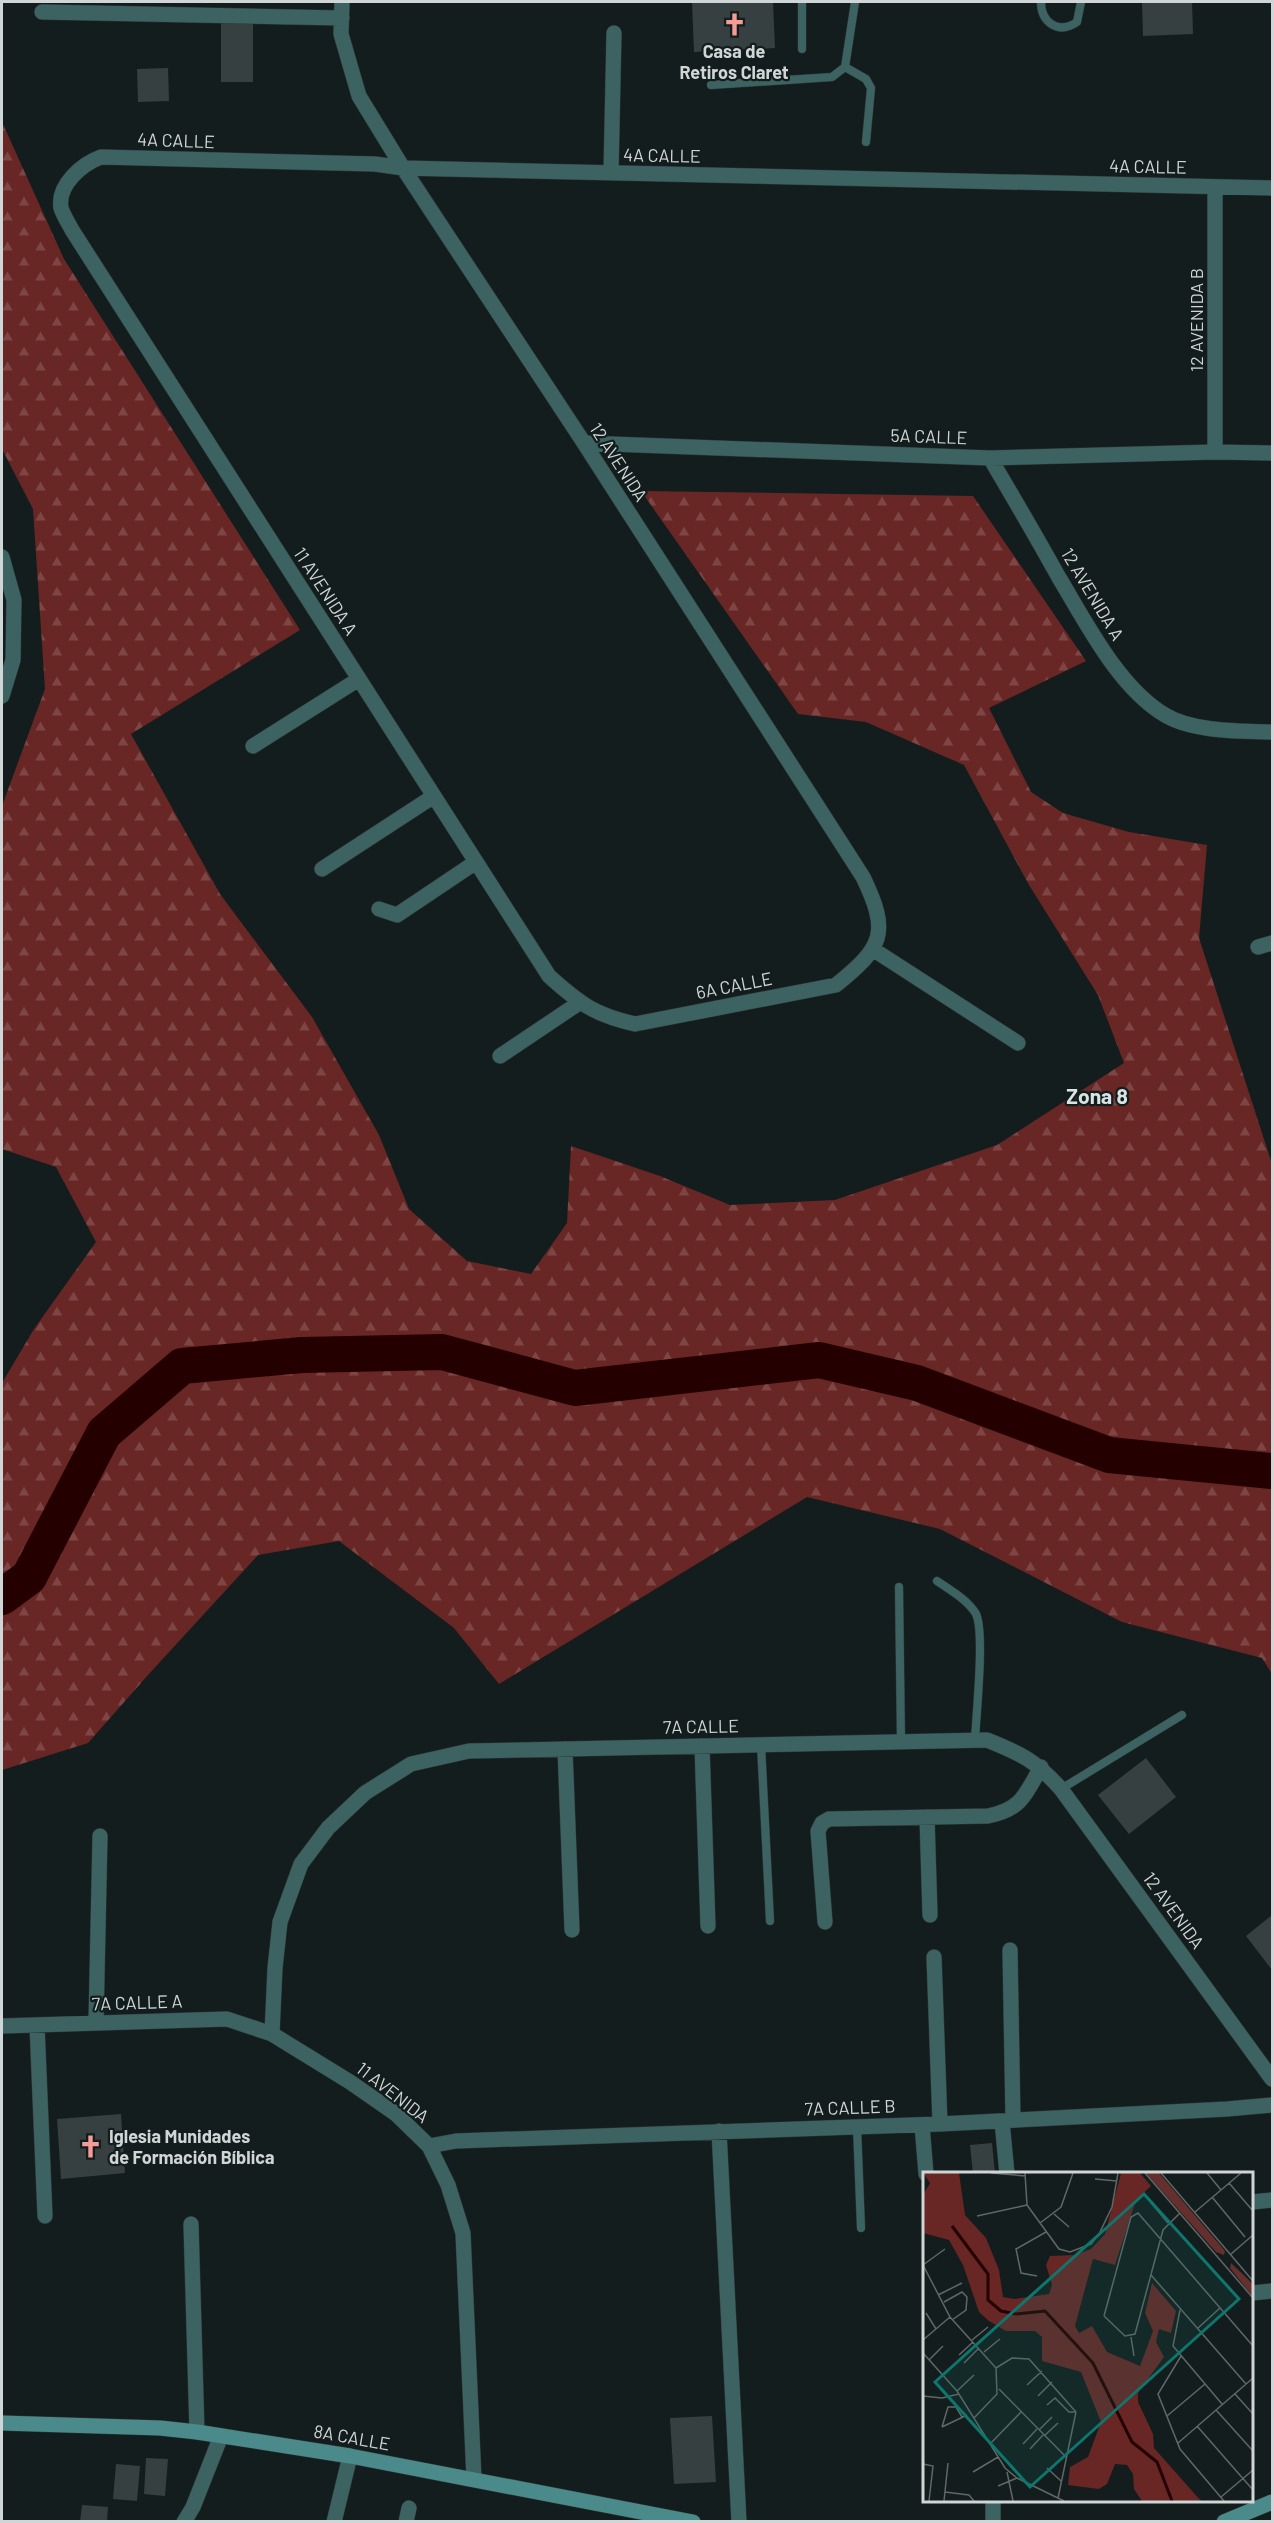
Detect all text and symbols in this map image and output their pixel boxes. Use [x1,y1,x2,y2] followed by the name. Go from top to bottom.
[721,12,747,38] church icon: Casa de Retiros Claret
[679,40,789,83] place label: Casa de Retiros Claret
[137,128,215,152] street label: 4A CALLE
[623,143,701,167] street label: 4A CALLE
[1109,154,1187,178] street label: 4A CALLE
[1185,268,1207,372] street label: 12 AVENIDA B
[585,419,653,506] street label: 12 AVENIDA
[890,424,968,448] street label: 5A CALLE
[289,543,363,639] street label: 11 AVENIDA A
[1057,544,1129,644] street label: 12 AVENIDA A
[694,967,774,1003] street label: 6A CALLE
[1066,1083,1128,1108] district label: Zona 8
[663,1714,739,1738] street label: 7A CALLE
[1139,1867,1209,1953] street label: 12 AVENIDA
[91,1989,183,2015] street label: 7A CALLE A
[352,2057,434,2127] street label: 11 AVENIDA
[804,2094,896,2120] street label: 7A CALLE B
[109,2125,274,2168] place label: Iglesia Munidades de Formación Bíblica
[78,2133,104,2159] church icon: Iglesia Munidades de Formación Bíblica
[923,2172,1253,2502] inset map
[312,2419,392,2455] street label: 8A CALLE

